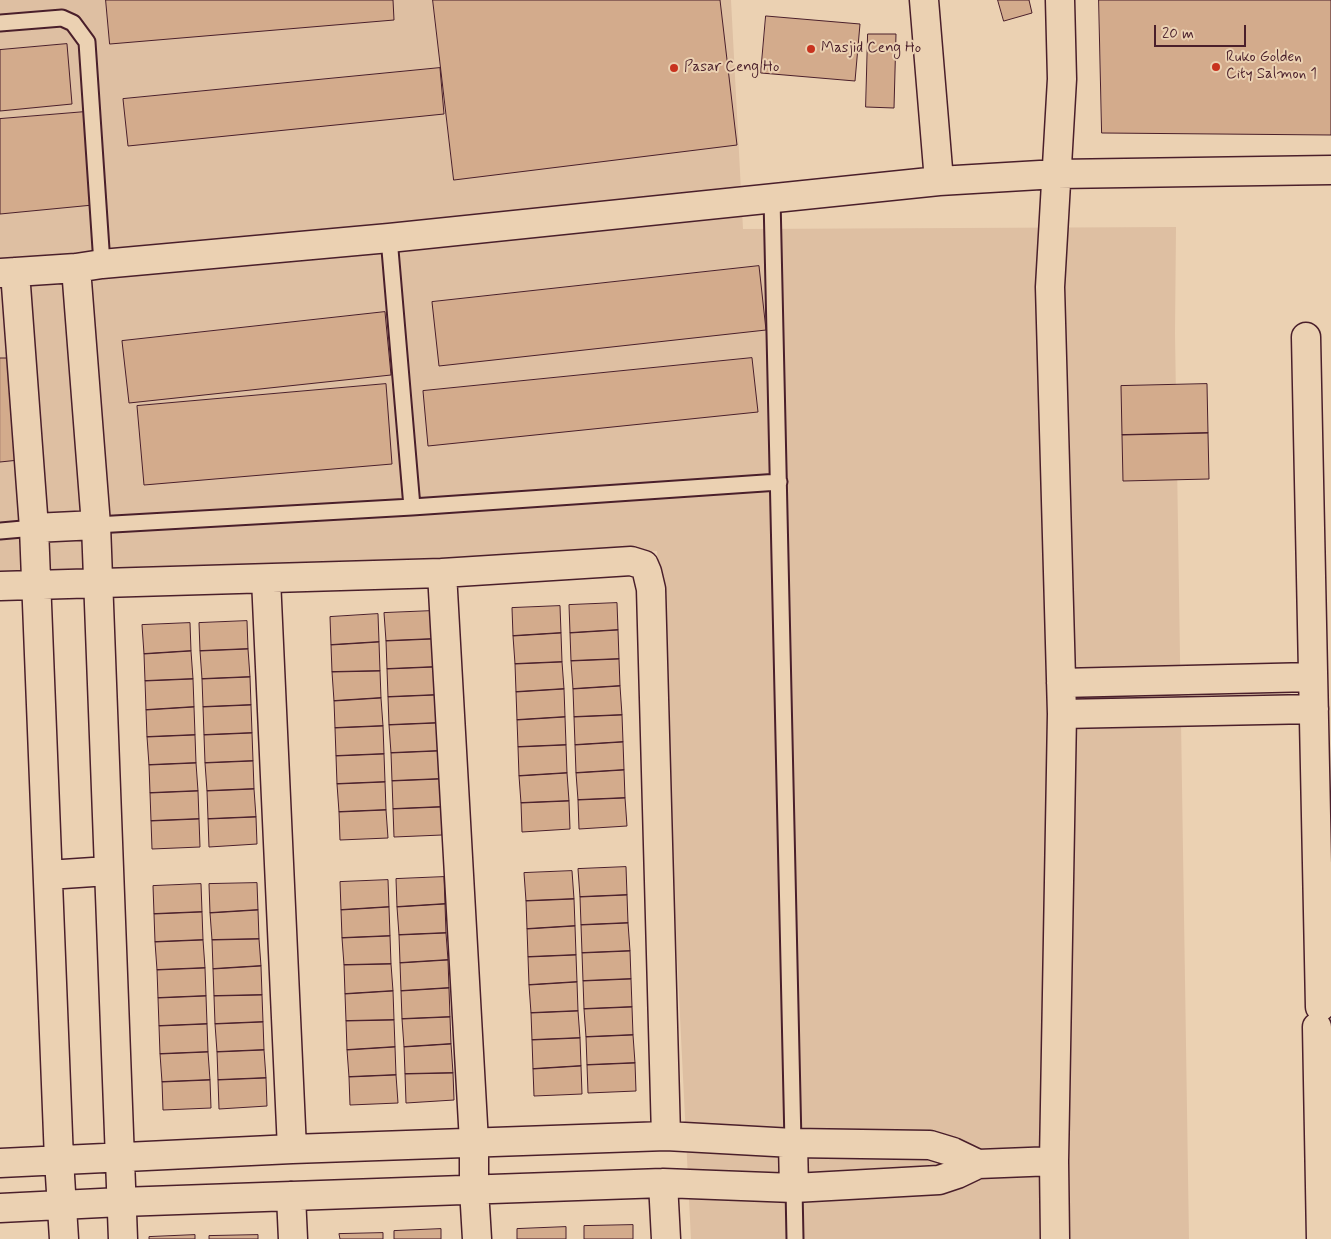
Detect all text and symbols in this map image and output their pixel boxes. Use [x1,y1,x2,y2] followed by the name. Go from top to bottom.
[1156,15,1248,47] scale bar
[1162,24,1194,44] text: 20 m
[821,40,921,58] place label: Masjid Ceng Ho
[805,43,817,55] marker: Masjid Ceng Ho
[1226,49,1317,84] place label: Ruko Golden City Salmon 1
[684,59,779,77] place label: Pasar Ceng Ho
[1210,61,1222,73] marker: Ruko Golden City Salmon 1
[668,62,680,74] marker: Pasar Ceng Ho

